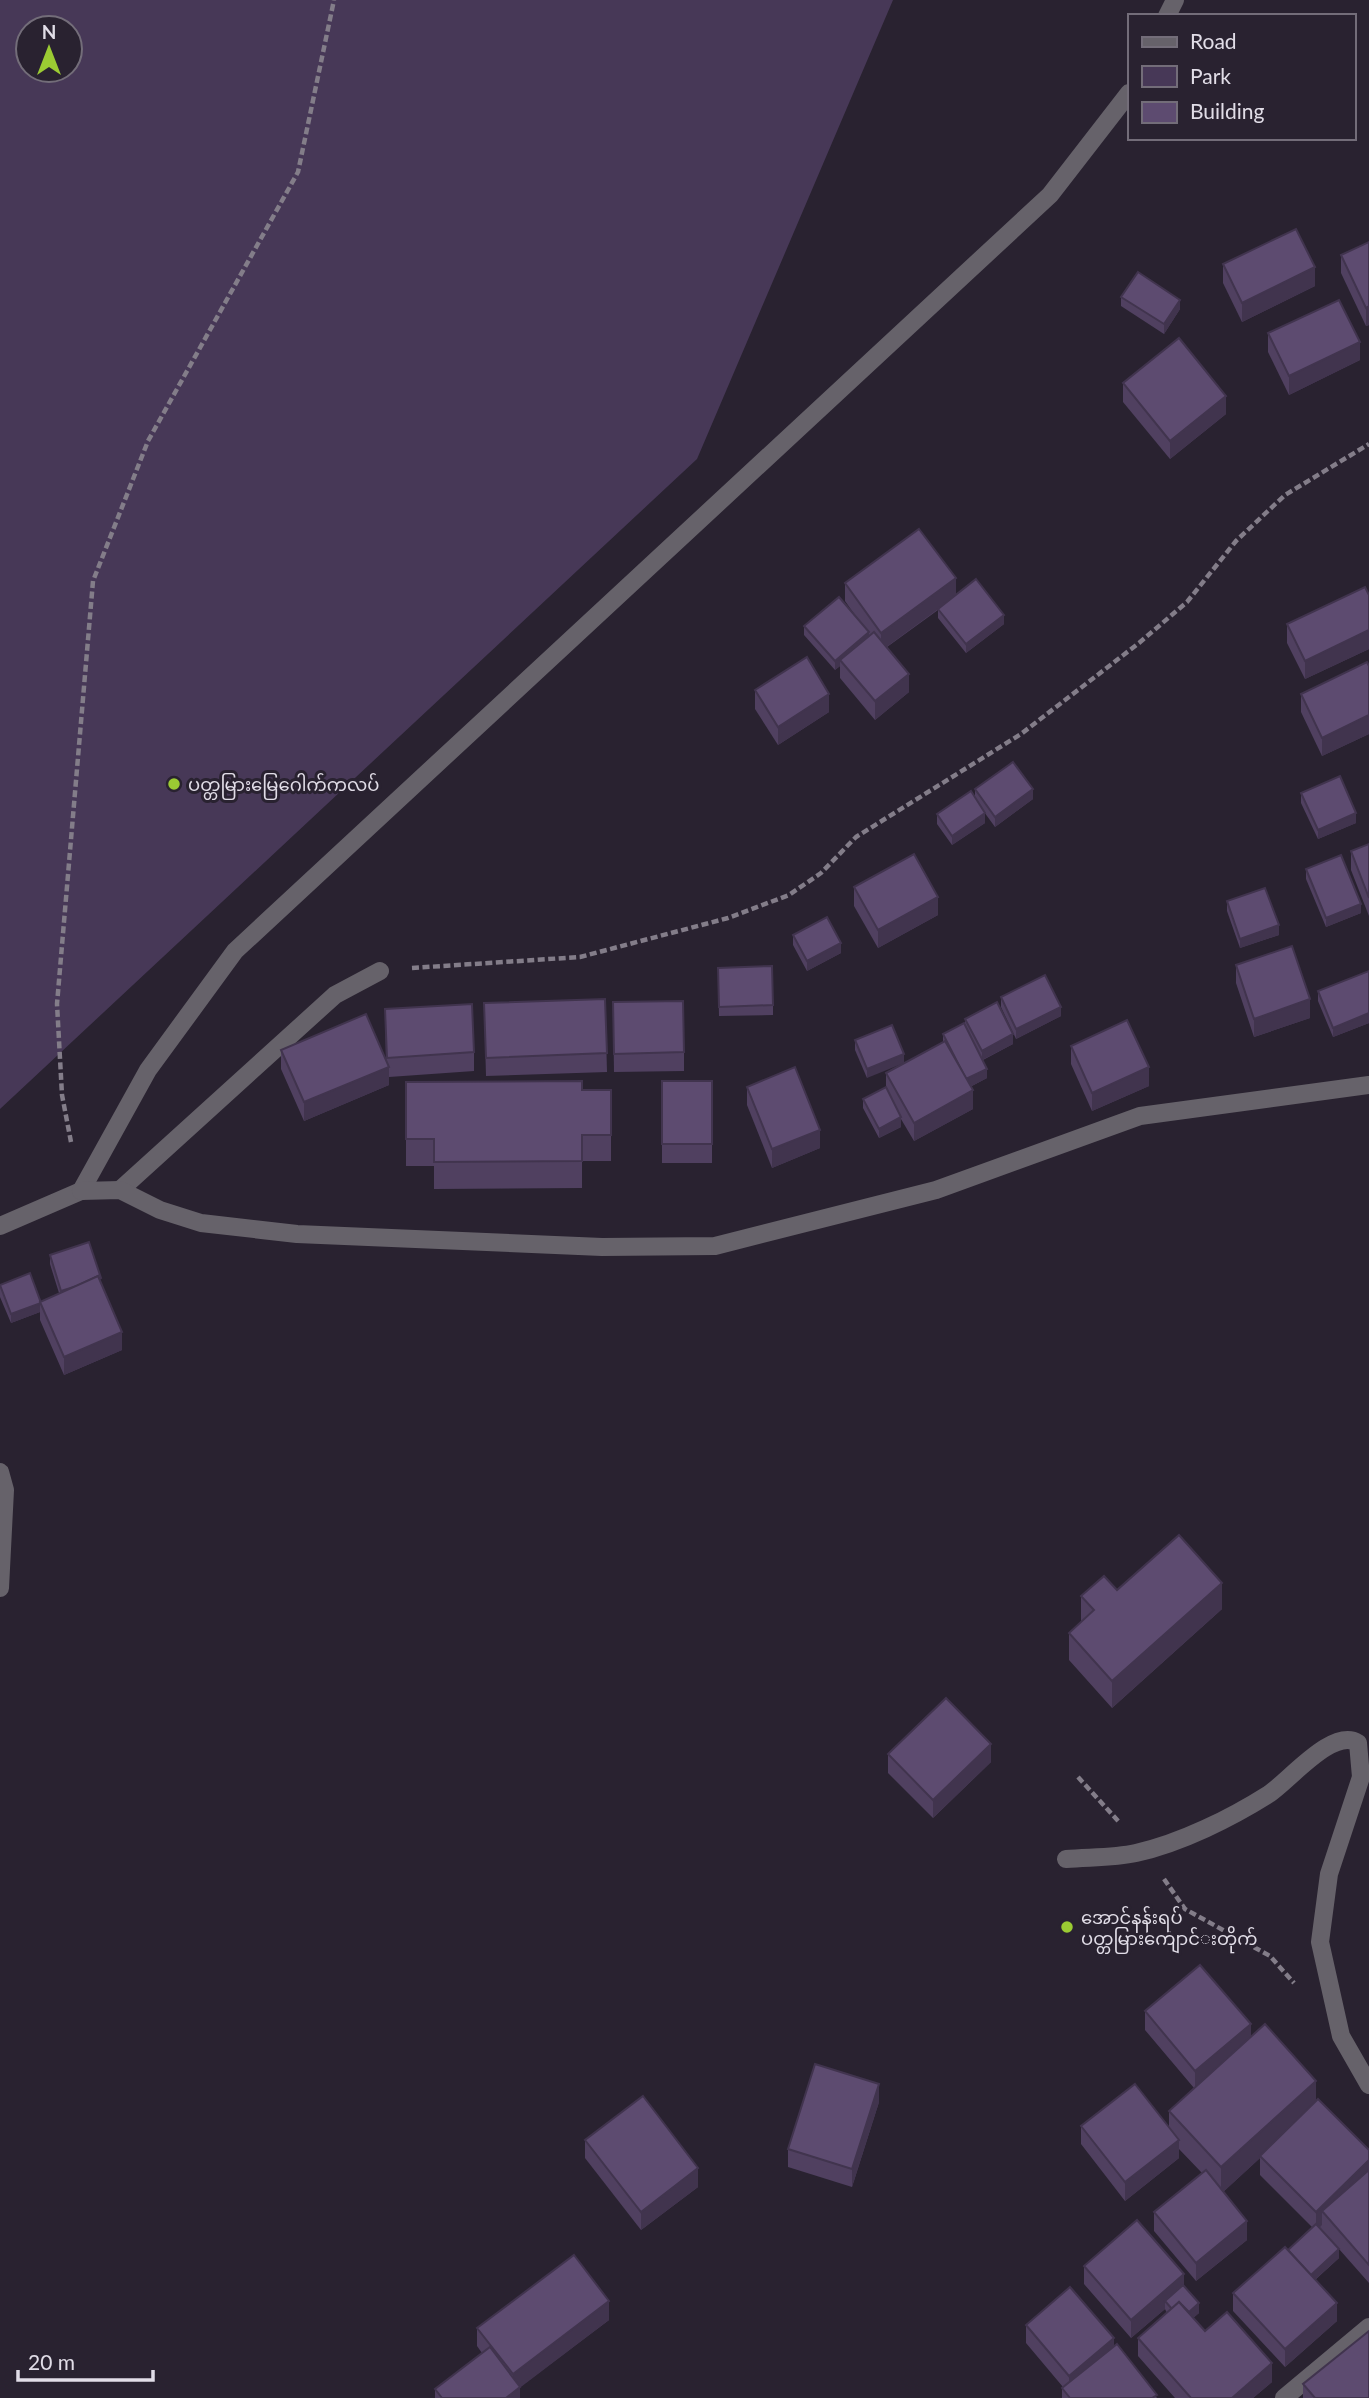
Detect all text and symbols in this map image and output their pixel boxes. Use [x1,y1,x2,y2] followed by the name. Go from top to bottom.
[14,14,84,84] north arrow
[1128,14,1355,140] legend
[42,20,56,43] text: N
[1190,28,1237,53] text: Road
[1190,63,1231,88] text: Park
[1190,98,1265,123] text: Building
[188,772,379,800] place label: ပတ္တမြားမြေဂေါက်ကလပ်
[166,776,182,792] marker: ပတ္တမြားမြေဂေါက်ကလပ်
[1081,1905,1257,1954] place label: အောင်နန်းရပ် ပတ္တမြား‌ကျောင်‌းတိုက်
[1059,1919,1075,1935] marker: အောင်နန်းရပ် ပတ္တမြား‌ကျောင်‌းတိုက်
[18,2338,152,2382] scale bar
[28,2349,75,2374] text: 20 m

